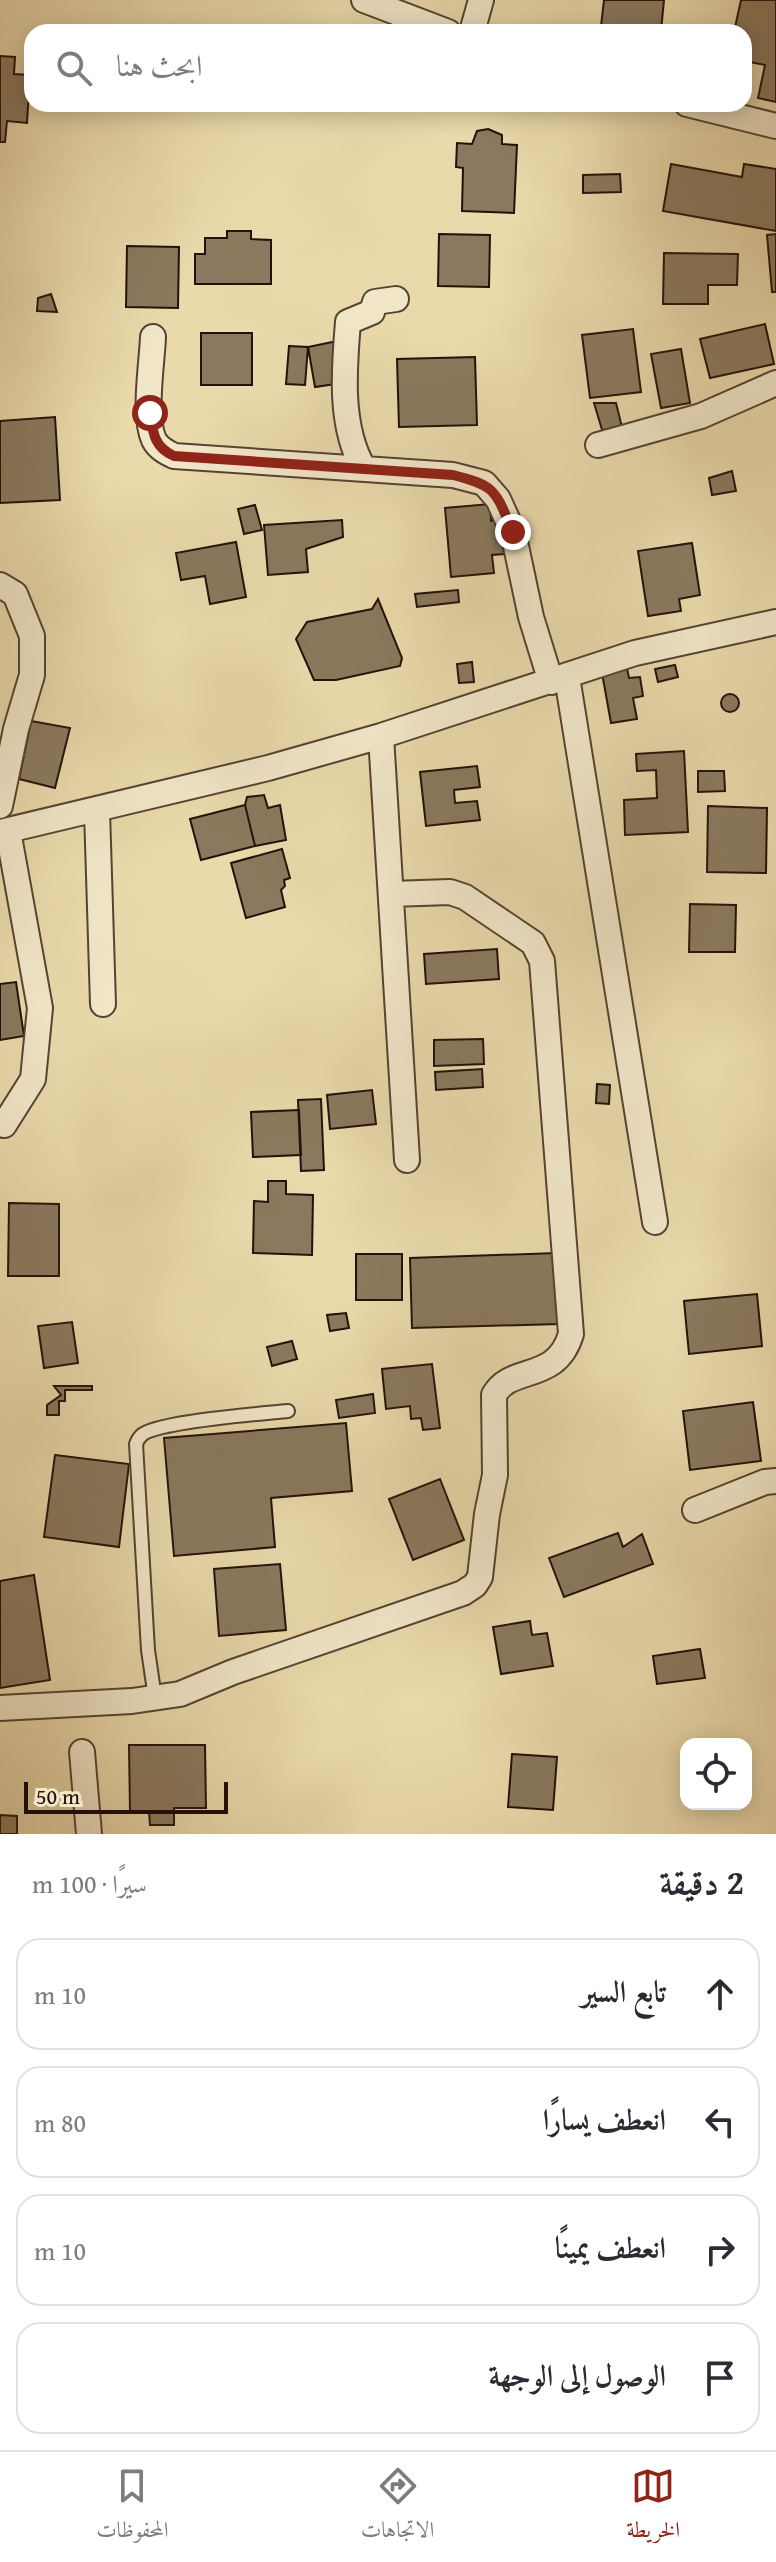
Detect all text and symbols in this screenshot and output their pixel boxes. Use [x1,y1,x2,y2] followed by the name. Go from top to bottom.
[24,24,752,112] search box
[116,43,203,87] text: ابحث هنا
[52,46,96,90] icon: search
[132,395,168,431] route start
[495,514,531,550] route end
[680,1738,752,1810] map controls
[680,1738,752,1810] button: locate
[24,1778,228,1814] scale bar
[36,1780,80,1812] text: 50 m
[660,1857,744,1906] text: 2 دقيقة
[32,1864,147,1903] text: سيرًا · 100 m
[581,1969,666,2013] text: تابع السير
[698,1972,742,2016] icon: ahead
[34,1975,86,2014] text: 10 m
[543,2097,666,2141] text: انعطف يسارًا
[698,2100,742,2144] icon: left
[34,2103,86,2142] text: 80 m
[555,2225,666,2269] text: انعطف يمينًا
[698,2228,742,2272] icon: right
[34,2231,86,2270] text: 10 m
[488,2353,666,2397] text: الوصول إلى الوجهة
[698,2356,742,2400] icon: arrive
[96,2464,169,2551] tab: المحفوظات
[361,2464,434,2551] tab: الاتجاهات
[626,2464,680,2551] tab: الخريطة

